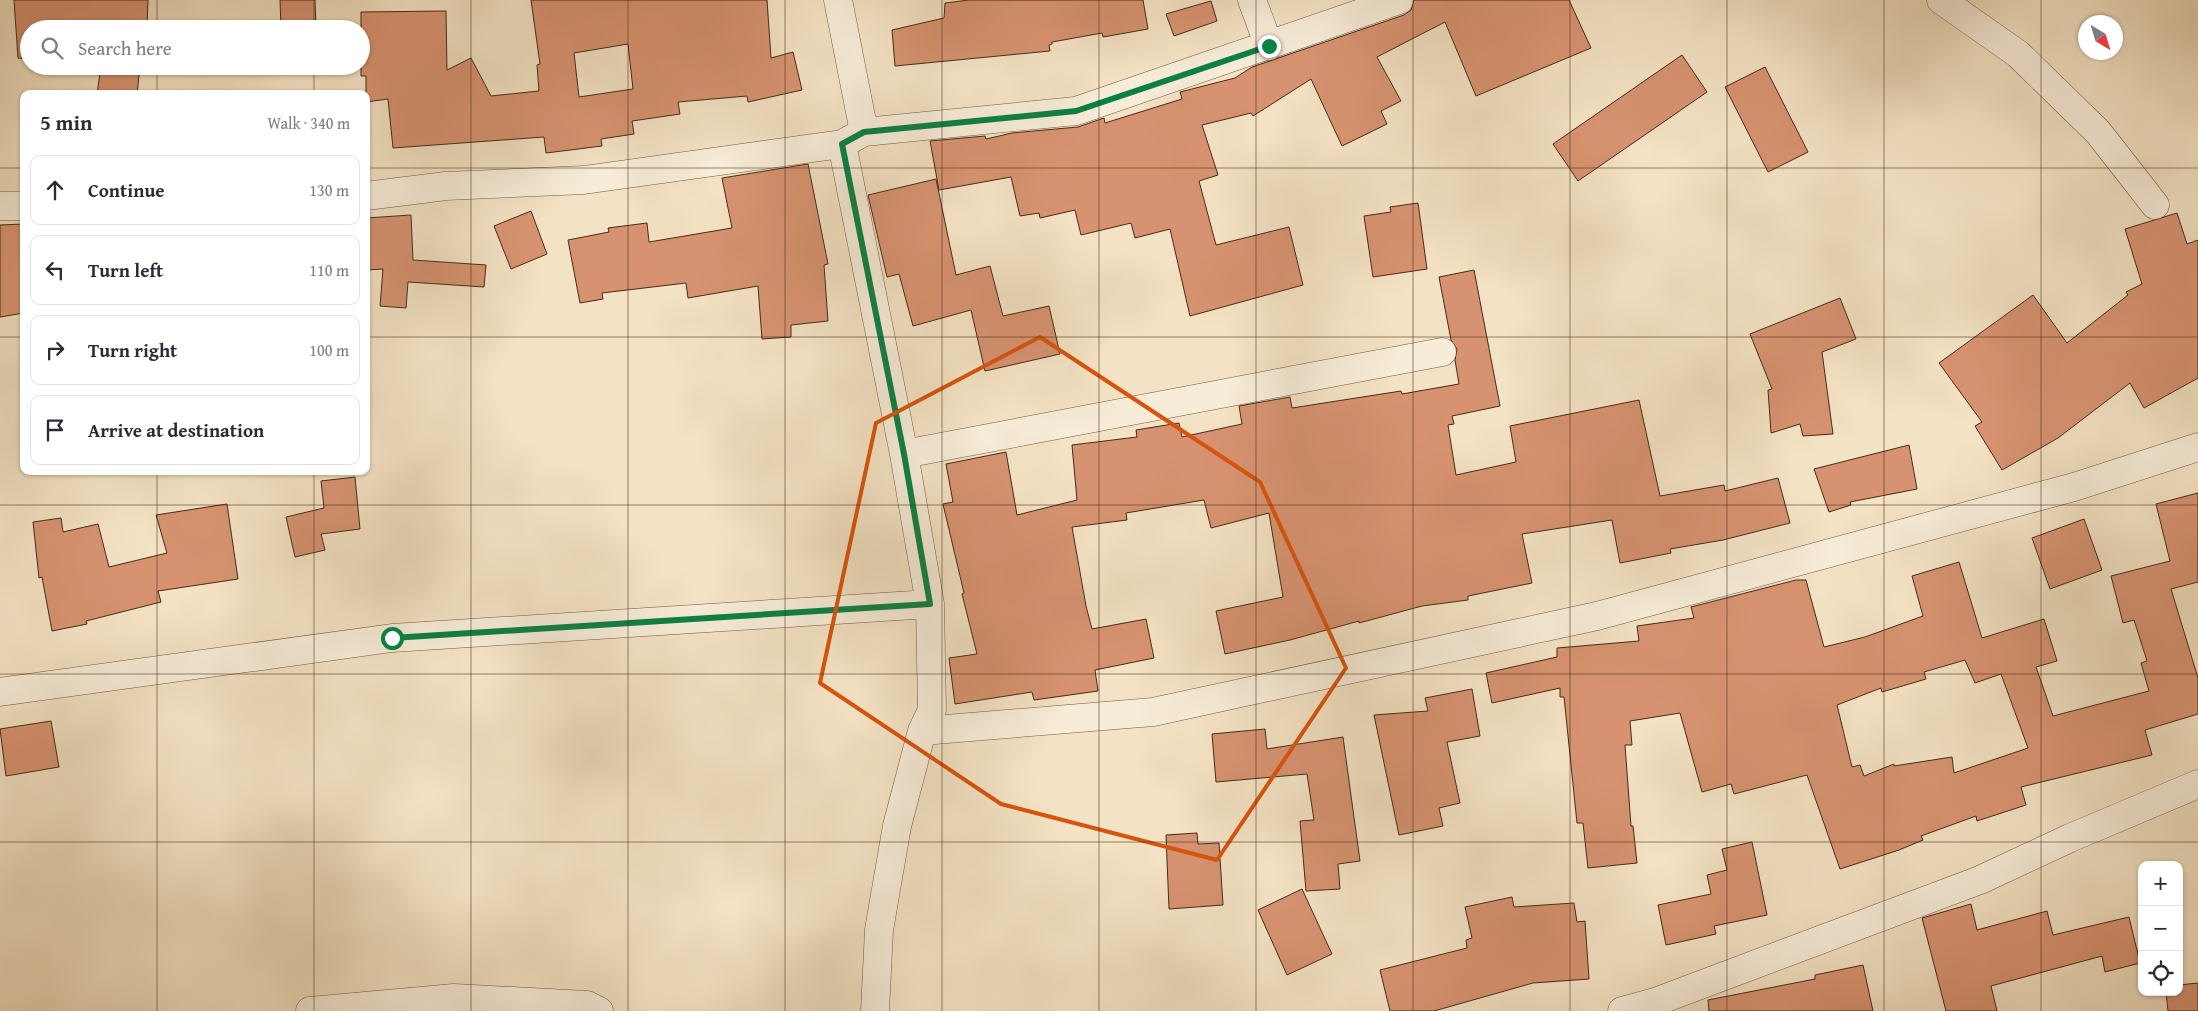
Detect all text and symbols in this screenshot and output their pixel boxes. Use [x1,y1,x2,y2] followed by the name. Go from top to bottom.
[2078,15,2123,60] north arrow
[20,20,370,75] search box
[38,34,66,62] icon: search
[78,34,172,62] text: Search here
[1258,35,1281,58] route end
[40,107,92,138] text: 5 min
[267,111,350,135] text: Walk · 340 m
[41,176,69,204] icon: ahead
[88,176,165,204] text: Continue
[309,178,349,202] text: 130 m
[41,256,69,284] icon: left
[88,256,163,284] text: Turn left
[309,258,349,282] text: 110 m
[41,336,69,364] icon: right
[88,336,177,364] text: Turn right
[309,338,349,362] text: 100 m
[41,416,69,444] icon: arrive
[88,416,264,444] text: Arrive at destination
[381,627,404,650] route start
[2138,861,2183,996] map controls
[2138,861,2183,906] button: +
[2138,906,2183,951] button: −
[2138,951,2183,996] button: locate

